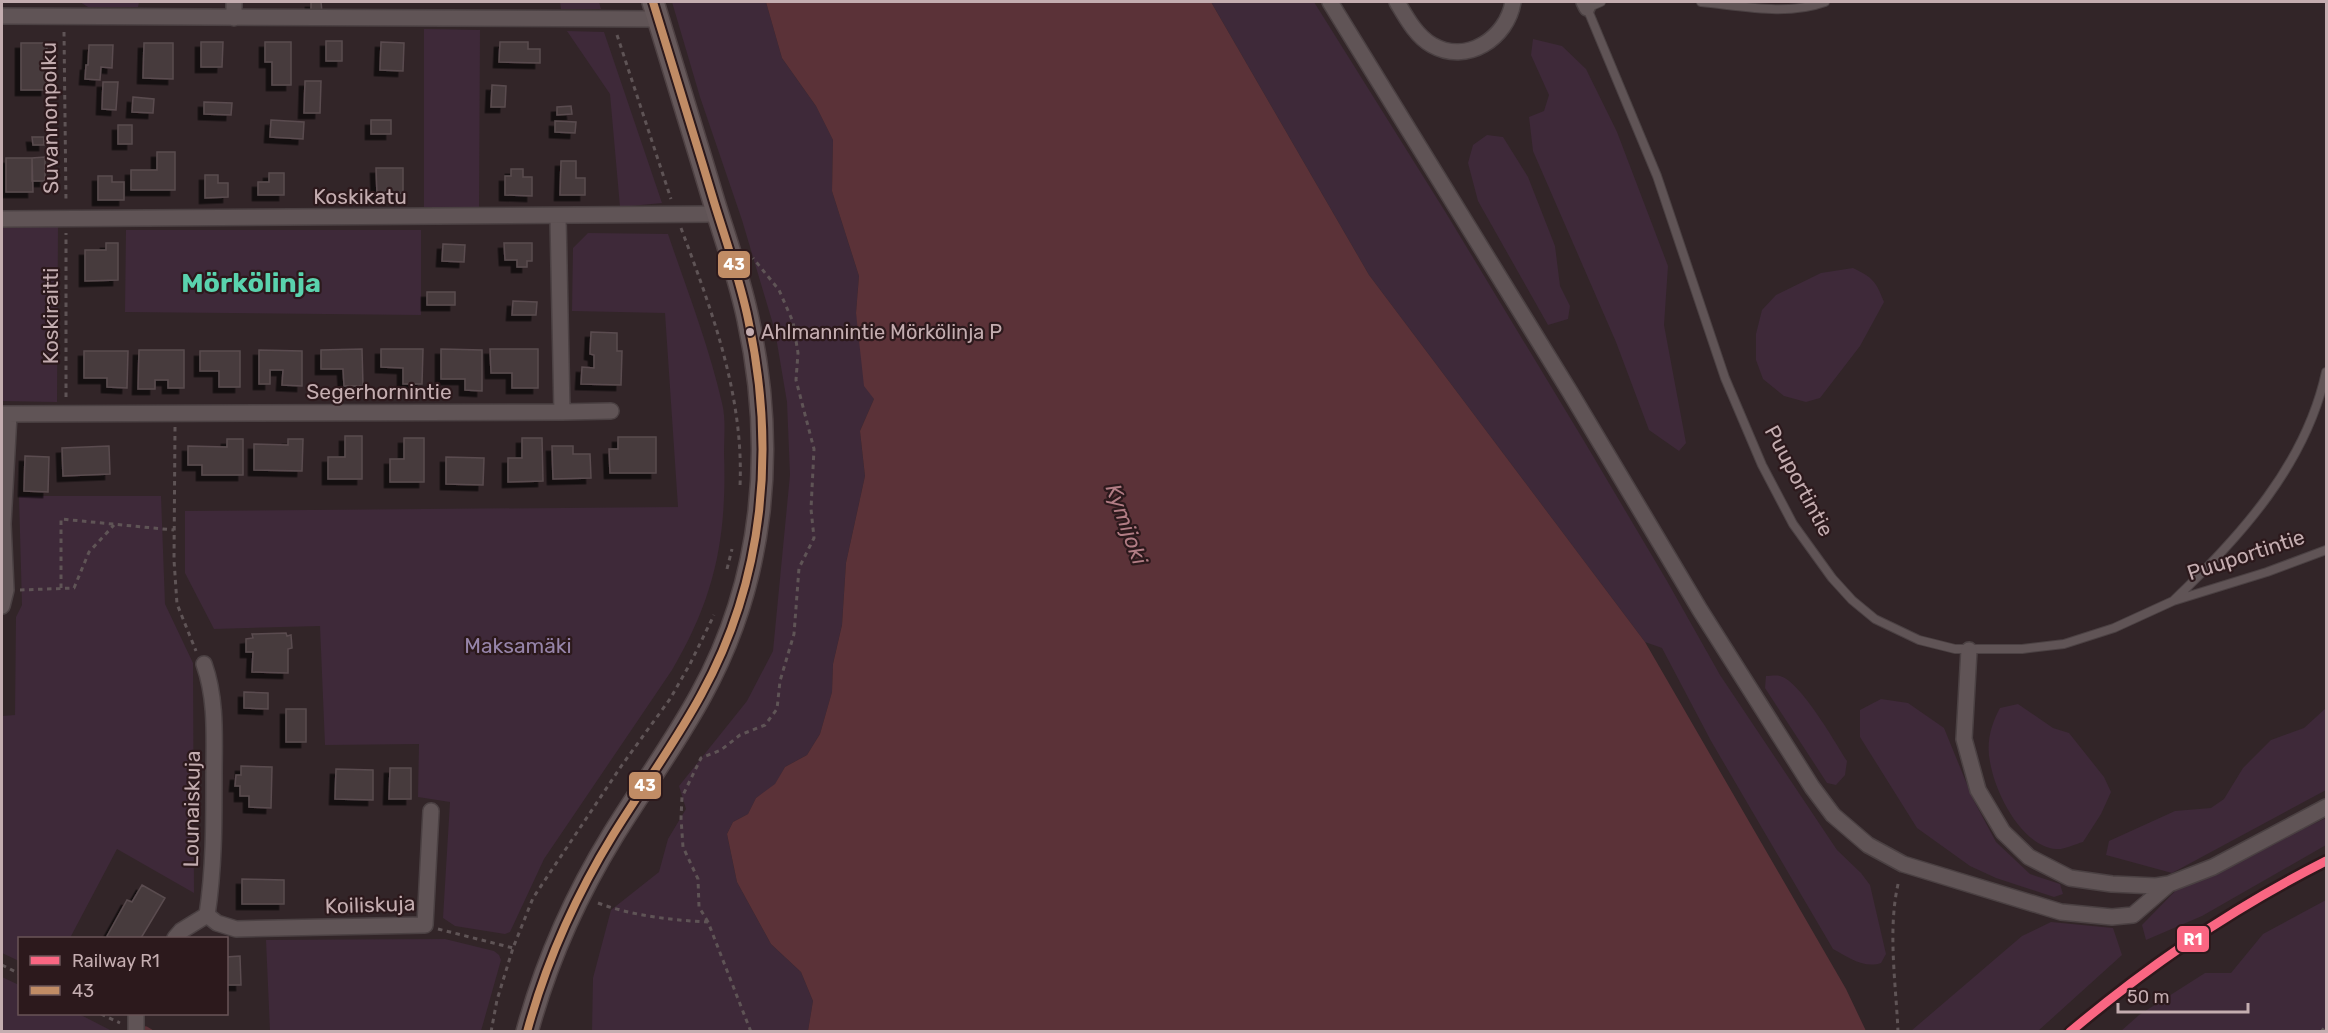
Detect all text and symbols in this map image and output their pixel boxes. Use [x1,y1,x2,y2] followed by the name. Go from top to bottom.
[36,42,63,194] street label: Suvannonpolku
[313,184,407,209] street label: Koskikatu
[717,250,751,279] line badge: 43
[723,255,745,274] text: 43
[181,267,321,299] district label: Mörkölinja
[38,268,63,364] street label: Koskiraitti
[761,320,1002,344] place label: Ahlmannintie Mörkölinja P
[744,326,756,338] marker: Ahlmannintie Mörkölinja P
[306,379,452,404] street label: Segerhornintie
[1760,421,1839,541] street label: Puuportintie
[1099,480,1154,569] water label: Kymijoki
[2184,524,2308,585] street label: Puuportintie
[464,633,572,658] park label: Maksamäki
[178,750,205,868] street label: Lounaiskuja
[628,771,662,800] line badge: 43
[634,776,656,795] text: 43
[324,890,416,919] street label: Koiliskuja
[2176,925,2210,953] line badge: R1
[2183,930,2203,949] text: R1
[18,937,228,1015] legend
[72,950,160,972] text: Railway R1
[2118,976,2248,1014] scale bar
[72,980,94,1002] text: 43
[2127,986,2170,1008] text: 50 m

